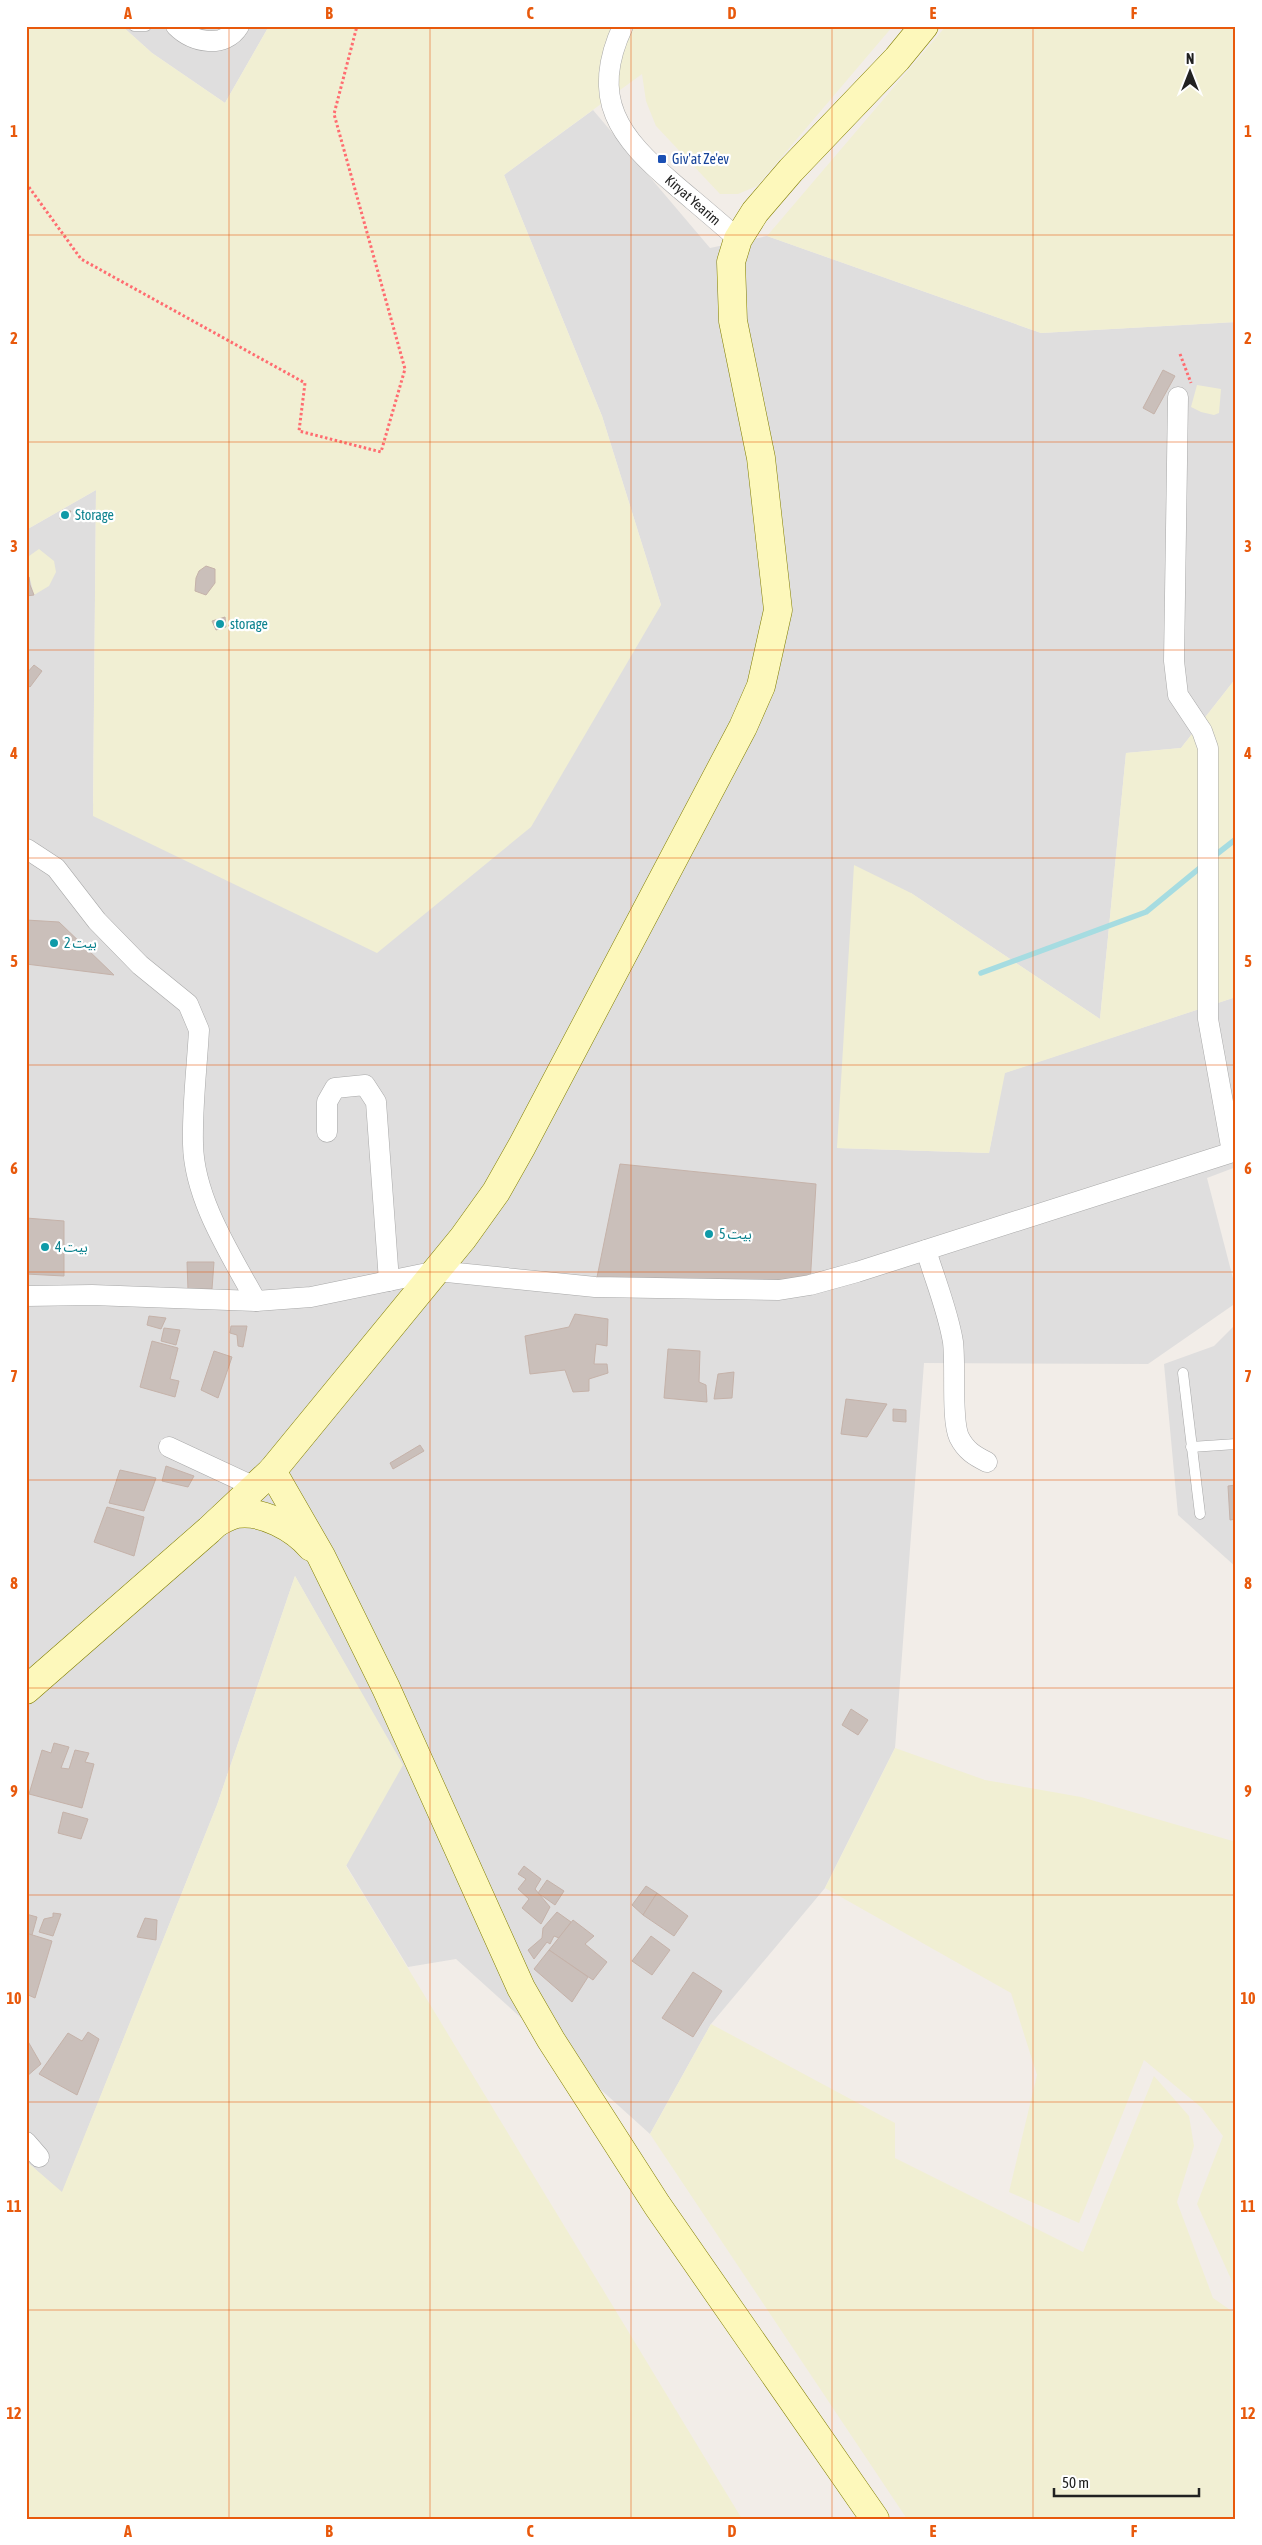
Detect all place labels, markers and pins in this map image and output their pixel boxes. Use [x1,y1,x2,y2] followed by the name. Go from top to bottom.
[672,151,729,167] place label: Giv'at Ze'ev
[656,153,668,165] marker: Giv'at Ze'ev
[75,507,114,523] place label: Storage
[59,509,71,521] marker: Storage
[230,616,268,632] place label: storage
[214,618,226,630] marker: storage
[64,935,97,951] place label: بيت 2
[48,937,60,949] marker: بيت 2
[719,1226,752,1242] place label: بيت 5
[703,1228,715,1240] marker: بيت 5
[55,1239,88,1255] place label: بيت 4
[39,1241,51,1253] marker: بيت 4

